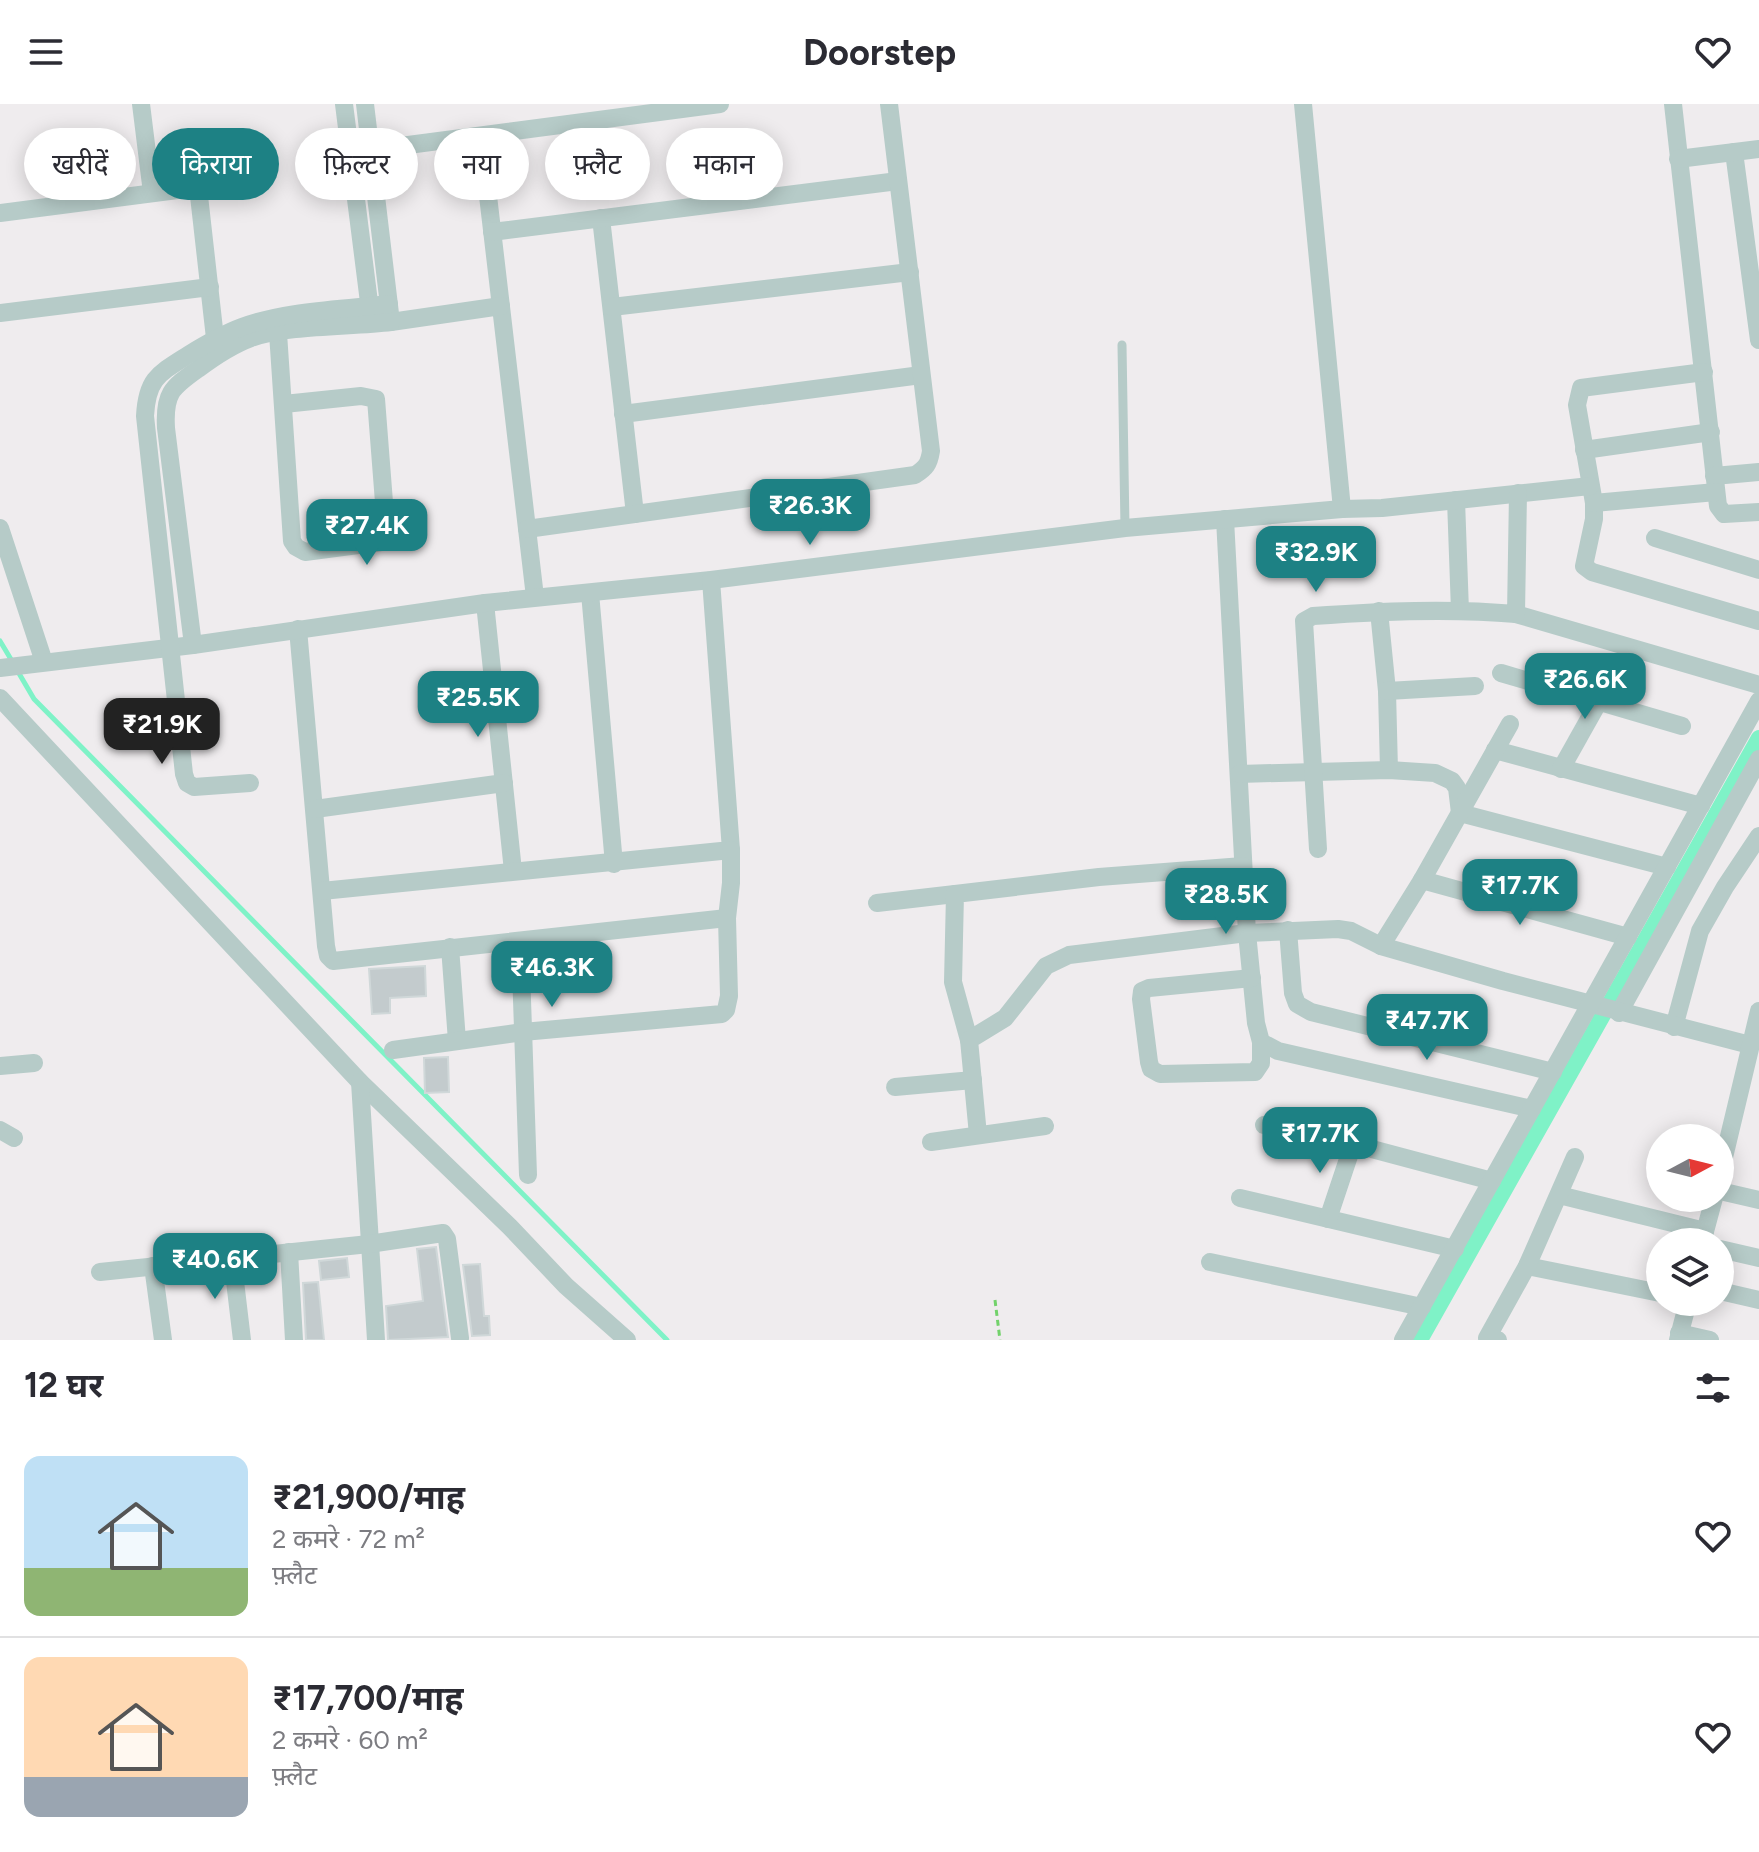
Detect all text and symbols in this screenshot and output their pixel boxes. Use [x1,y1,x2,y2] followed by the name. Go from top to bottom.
[24,30,68,74] icon: menu
[1691,30,1735,74] icon: heart
[803,31,956,74] text: Doorstep
[24,128,136,200] chip: खरीदें
[152,128,279,200] chip: किराया
[295,128,418,200] chip: फ़िल्टर
[434,128,529,200] chip: नया
[545,128,650,200] chip: फ़्लैट
[666,128,783,200] chip: मकान
[745,479,875,547] pin: ₹26.3K
[768,489,852,521] text: ₹26.3K
[302,499,432,567] pin: ₹27.4K
[324,509,410,541] text: ₹27.4K
[1251,526,1381,594] pin: ₹32.9K
[1274,536,1358,568] text: ₹32.9K
[1520,653,1650,721] pin: ₹26.6K
[1543,663,1627,695] text: ₹26.6K
[413,671,543,739] pin: ₹25.5K
[436,681,520,713] text: ₹25.5K
[97,698,227,766] pin: ₹21.9K
[122,708,202,740] text: ₹21.9K
[1455,859,1585,927] pin: ₹17.7K
[1161,868,1291,936] pin: ₹28.5K
[1480,869,1560,901] text: ₹17.7K
[1183,878,1269,910] text: ₹28.5K
[487,941,617,1009] pin: ₹46.3K
[509,951,595,983] text: ₹46.3K
[1362,994,1492,1062] pin: ₹47.7K
[1385,1004,1469,1036] text: ₹47.7K
[1255,1107,1385,1175] pin: ₹17.7K
[1280,1117,1360,1149] text: ₹17.7K
[1646,1124,1734,1212] north arrow
[1646,1124,1734,1316] map controls
[1646,1228,1734,1316] button: layers
[150,1233,280,1301] pin: ₹40.6K
[171,1243,259,1275] text: ₹40.6K
[24,1365,103,1406] text: 12 घर
[1691,1366,1735,1410] icon: filters
[272,1477,465,1518] text: ₹21,900/माह
[88,1488,184,1584] icon: home
[1691,1514,1735,1558] icon: heart
[272,1523,425,1555] text: 2 कमरे · 72 m²
[272,1559,317,1591] text: फ़्लैट
[272,1678,463,1719] text: ₹17,700/माह
[88,1689,184,1785] icon: home
[1691,1715,1735,1759] icon: heart
[272,1724,428,1756] text: 2 कमरे · 60 m²
[272,1760,317,1792] text: फ़्लैट

